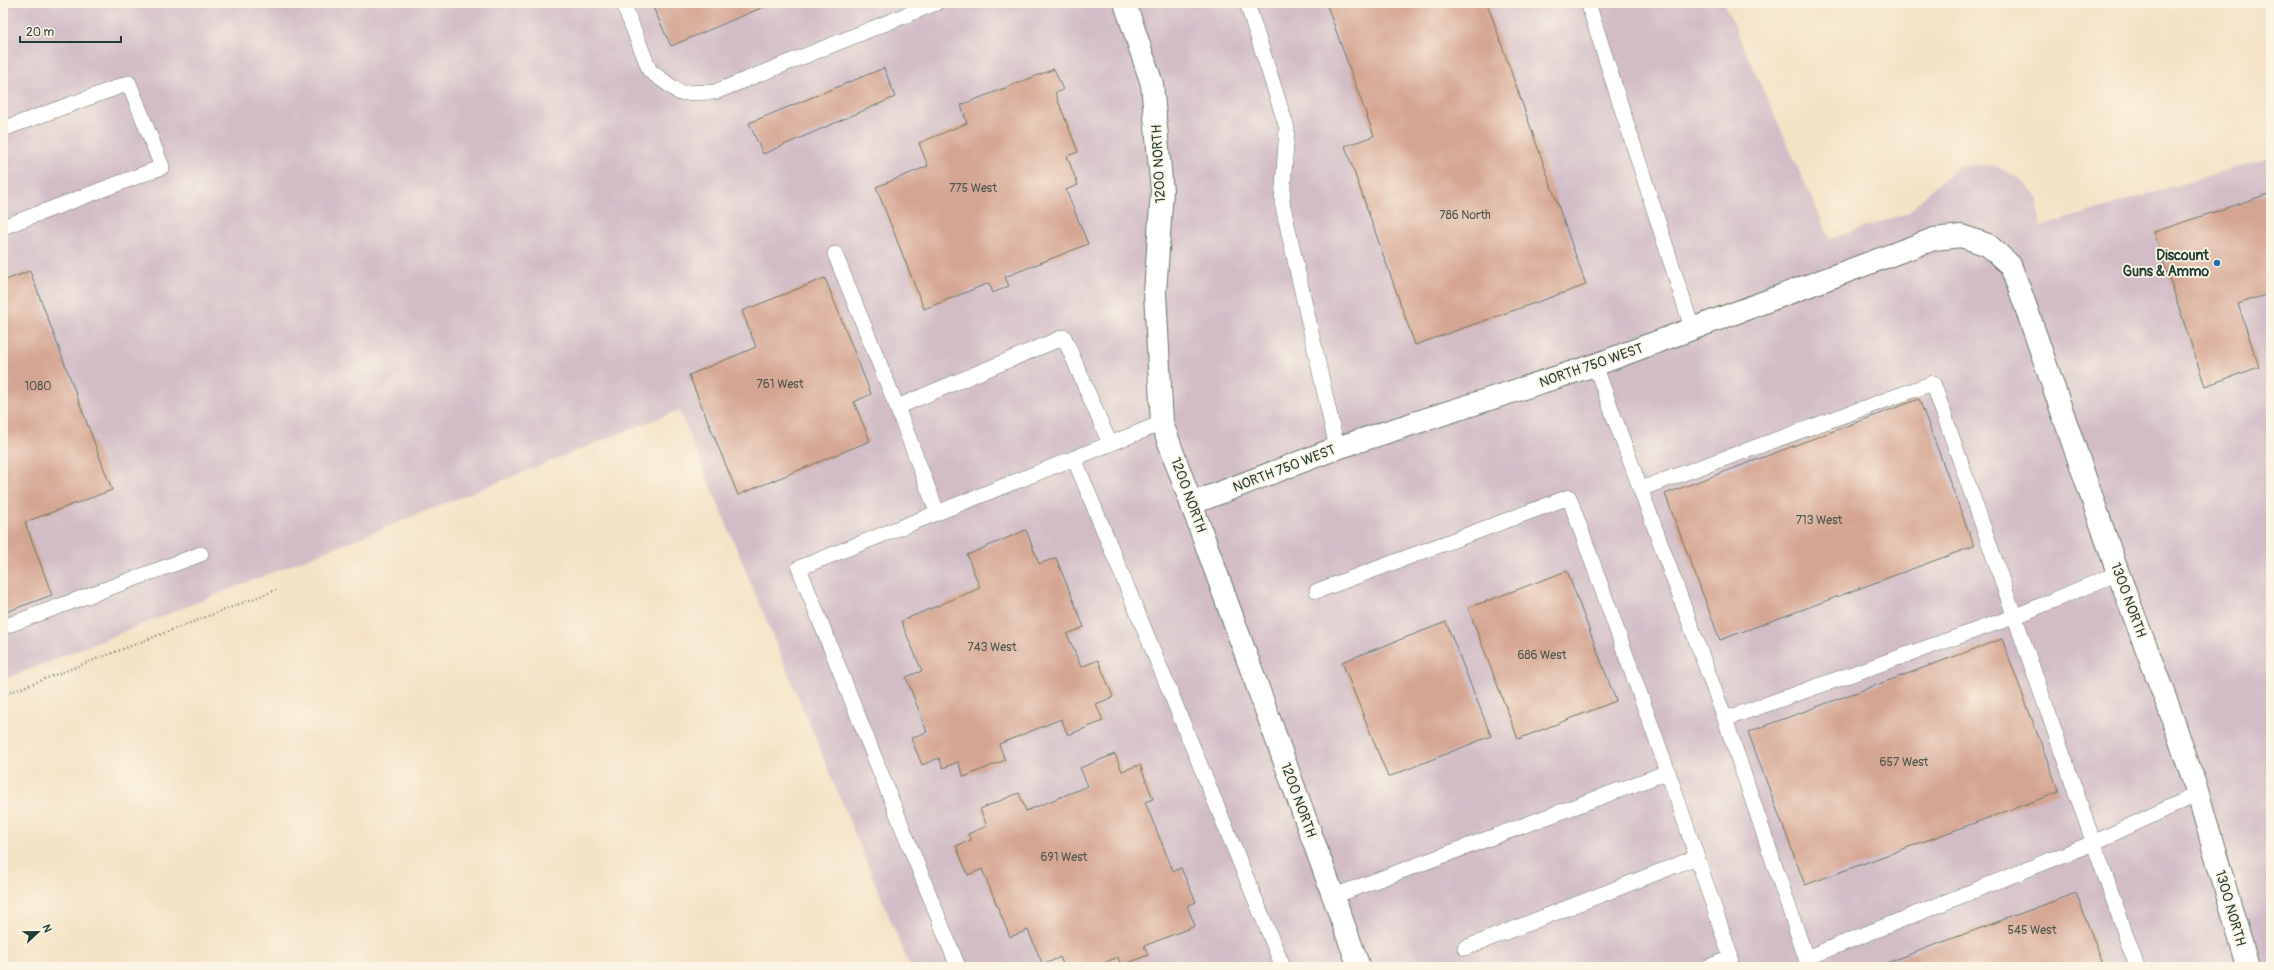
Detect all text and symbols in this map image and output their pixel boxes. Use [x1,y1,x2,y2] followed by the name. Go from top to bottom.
[20,18,121,44] scale bar
[26,25,55,40] text: 20 m
[1148,124,1169,204] street label: 1200 NORTH
[949,181,997,196] house number: 775 West
[1439,208,1491,223] house number: 786 North
[2123,247,2209,280] place label: Discount Guns & Ammo
[2212,258,2222,268] marker: Discount Guns & Ammo
[1537,340,1646,391] street label: NORTH 750 WEST
[757,377,804,392] house number: 761 West
[24,379,52,394] house number: 1080
[1230,441,1338,496] street label: NORTH 750 WEST
[1167,455,1210,535] street label: 1200 NORTH
[1796,513,1843,528] house number: 713 West
[2107,560,2150,640] street label: 1300 NORTH
[968,640,1017,655] house number: 743 West
[1518,648,1567,663] house number: 686 West
[1880,755,1929,770] house number: 657 West
[1277,760,1320,840] street label: 1200 NORTH
[1041,850,1088,865] house number: 691 West
[2212,868,2250,948] street label: 1300 NORTH
[18,912,58,952] north arrow
[39,923,54,935] text: N
[2008,923,2057,938] house number: 545 West

